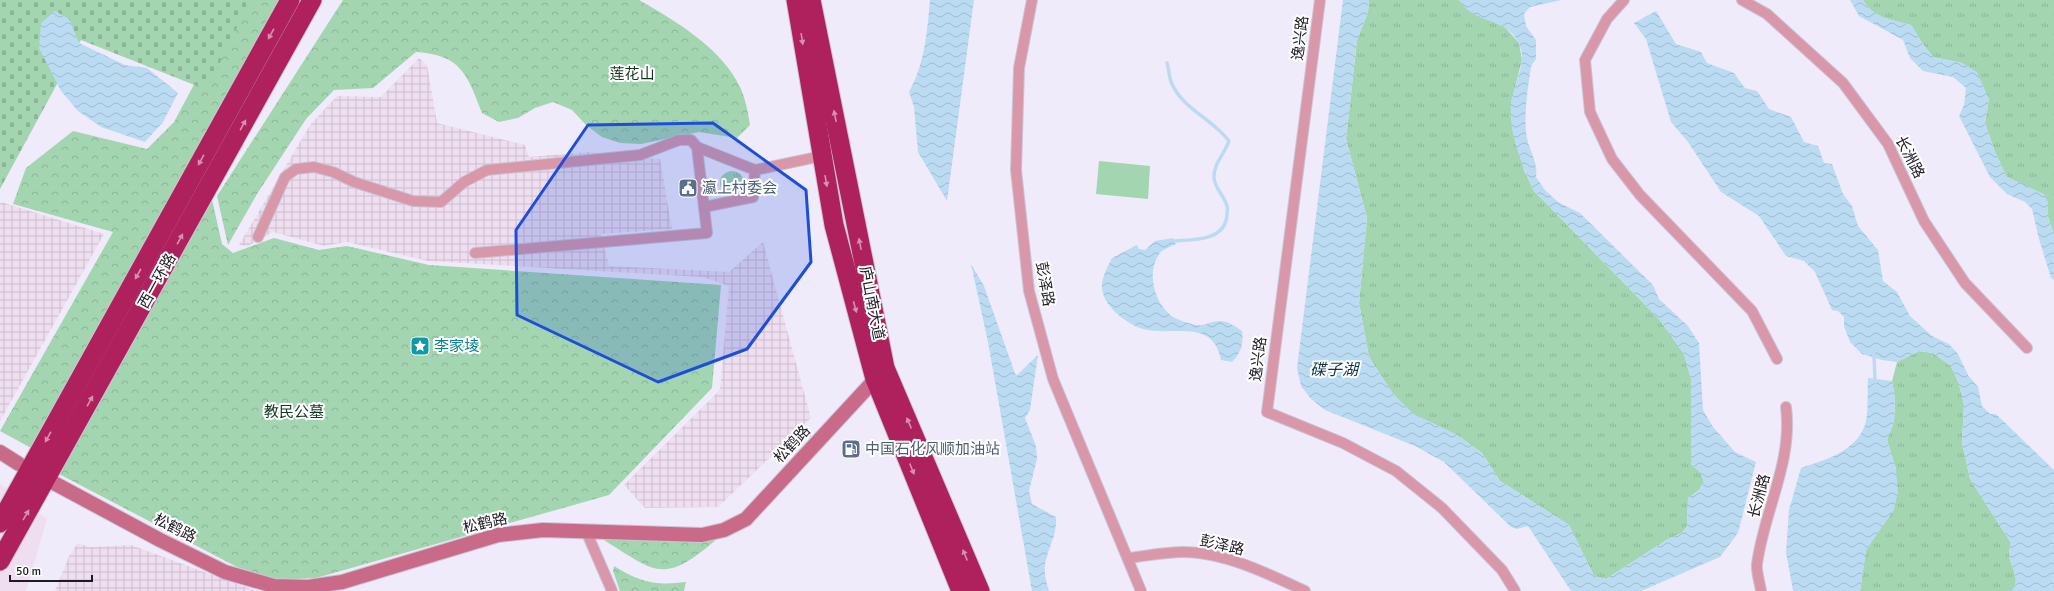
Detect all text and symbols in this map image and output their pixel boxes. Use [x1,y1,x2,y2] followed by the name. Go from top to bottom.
[1288,15,1312,61] street label: 逸兴路
[267,28,274,40] one-way arrow
[800,32,806,45] one-way arrow
[609,65,655,83] park label: 莲花山
[831,110,837,123] one-way arrow
[240,119,247,131] one-way arrow
[1892,133,1928,181] street label: 长洲路
[198,154,204,166] one-way arrow
[823,174,829,187] one-way arrow
[677,177,699,199] public building icon: 瀛上村委会
[702,179,777,197] place label: 瀛上村委会
[177,233,184,244] one-way arrow
[857,238,863,250] one-way arrow
[135,250,179,312] street label: 西一环路
[1032,260,1058,308] street label: 彭泽路
[856,264,888,342] street label: 庐山南大道
[135,268,142,280] one-way arrow
[852,301,858,313] one-way arrow
[409,335,431,357] place icon: 李家堎
[1246,336,1270,382] street label: 逸兴路
[434,337,479,355] place label: 李家堎
[1310,360,1361,380] water label: 碟子湖
[87,395,93,407] one-way arrow
[264,403,324,421] park label: 教民公墓
[906,417,912,428] one-way arrow
[770,421,814,467] street label: 松鹤路
[45,431,51,442] one-way arrow
[840,438,862,460] fuel station icon: 中国石化风顺加油站
[865,440,1000,458] place label: 中国石化风顺加油站
[909,464,915,476] one-way arrow
[1744,472,1774,520] street label: 长洲路
[23,509,30,520] one-way arrow
[461,509,509,537] street label: 松鹤路
[151,510,199,546] street label: 松鹤路
[1198,531,1246,559] street label: 彭泽路
[962,548,968,560] one-way arrow
[10,557,92,583] scale bar
[16,564,41,579] text: 50 m

